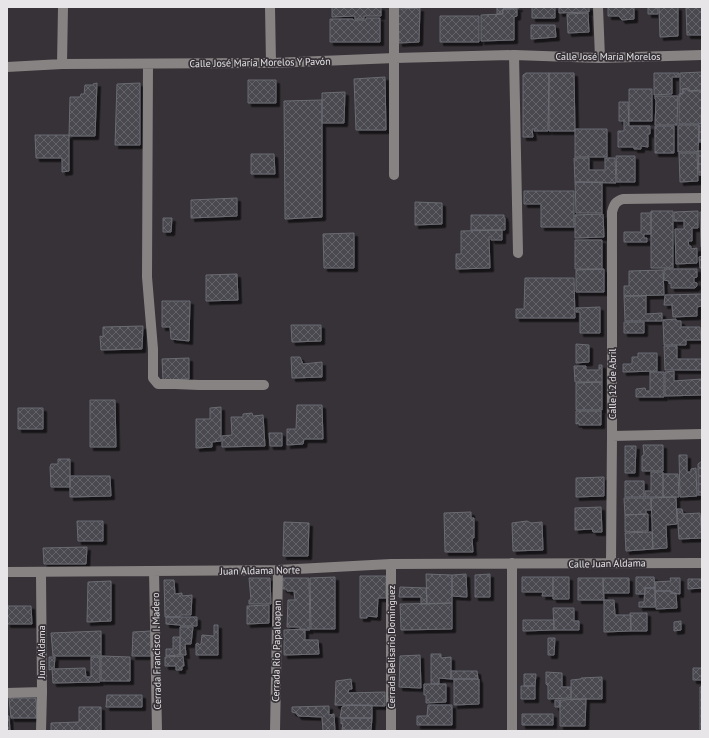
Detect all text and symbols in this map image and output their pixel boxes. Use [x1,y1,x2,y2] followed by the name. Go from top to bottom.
[555,50,661,63] street label: Calle José María Morelos
[189,55,331,70] street label: Calle José María Morelos Y Pavón
[606,349,619,419] street label: Calle 12 de Abril
[568,556,646,571] street label: Calle Juan Aldama
[219,563,300,578] street label: Juan Aldama Norte
[385,585,398,709] street label: Cerrada Belisario Dominguez
[149,592,164,710] street label: Cerrada Francisco I. Madero
[269,600,284,702] street label: Cerrada Rio Papaloapan
[35,625,48,680] street label: Juan Aldama

